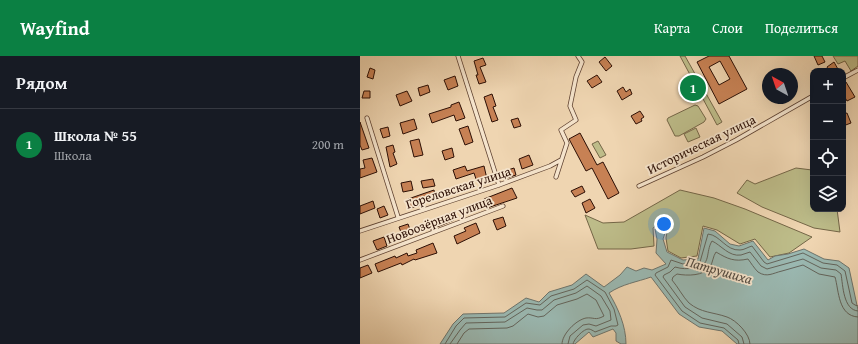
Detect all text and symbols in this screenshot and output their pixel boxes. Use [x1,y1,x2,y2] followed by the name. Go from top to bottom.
[20,14,90,42] text: Wayfind
[654,18,690,38] text: Карта
[712,18,743,38] text: Слои
[765,18,838,38] text: Поделиться
[762,68,798,104] north arrow
[810,68,846,212] map controls
[810,68,846,104] button: +
[16,70,67,95] text: Рядом
[680,73,706,103] pin: 1
[810,104,846,140] button: −
[644,110,759,179] street label: Историческая улица
[54,125,137,146] text: Школа № 55
[26,135,32,154] text: 1
[312,135,344,154] text: 200 m
[810,140,846,176] button: locate
[54,146,92,165] text: Школа
[403,161,514,213] street label: Гореловская улица
[810,176,846,212] button: layers
[384,190,496,248] street label: Новоозёрная улица
[654,214,674,234] your location
[684,251,755,289] water label: Патрушиха

